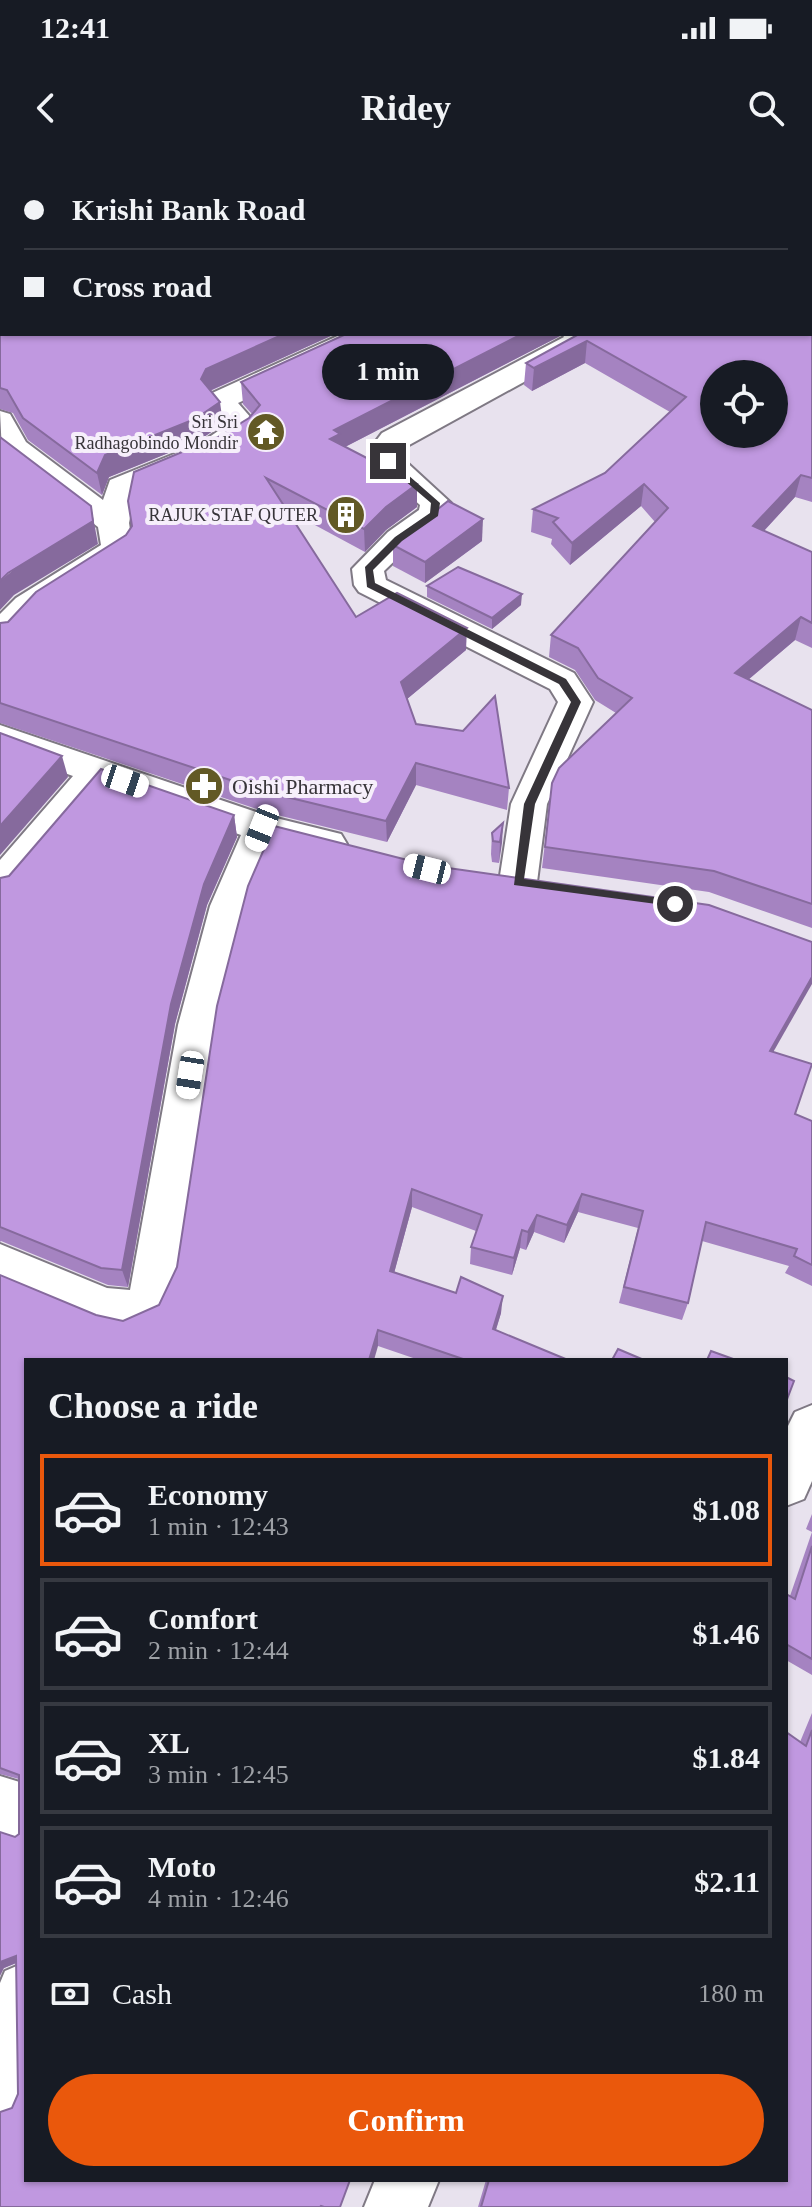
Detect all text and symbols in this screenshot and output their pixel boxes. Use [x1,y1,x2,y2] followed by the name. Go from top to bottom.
[40,11,110,44] text: 12:41
[24,86,68,130] icon: back
[744,86,788,130] icon: search
[361,88,451,128] text: Ridey
[72,193,305,226] text: Krishi Bank Road
[72,270,212,303] text: Cross road
[322,345,454,401] callout: 1 min
[357,357,419,386] text: 1 min
[700,360,788,448] map controls
[700,360,788,448] button: locate
[245,411,287,453] temple icon: Sri Sri Radhagobindo Mondir
[75,412,238,453] place label: Sri Sri Radhagobindo Mondir
[370,443,406,479] route end
[325,494,367,536] building icon: RAJUK STAF QUTER
[148,505,318,525] place label: RAJUK STAF QUTER
[98,762,152,800] car
[183,765,225,807] pharmacy icon: Oishi Pharmacy
[232,774,373,799] place label: Oishi Pharmacy
[242,801,282,855] car
[401,852,453,886] car
[657,886,693,922] route start
[174,1049,206,1101] car
[48,1386,258,1426] text: Choose a ride
[52,1474,124,1546] icon: car
[148,1478,268,1511] text: Economy
[693,1493,760,1526] text: $1.08
[148,1512,289,1541] text: 1 min · 12:43
[52,1598,124,1670] icon: car
[148,1602,258,1635] text: Comfort
[693,1617,760,1650] text: $1.46
[148,1636,289,1665] text: 2 min · 12:44
[52,1722,124,1794] icon: car
[148,1726,190,1759] text: XL
[693,1741,760,1774] text: $1.84
[148,1760,289,1789] text: 3 min · 12:45
[52,1846,124,1918] icon: car
[148,1850,216,1883] text: Moto
[694,1865,760,1898] text: $2.11
[148,1884,289,1913] text: 4 min · 12:46
[48,1972,92,2016] icon: cash
[112,1977,172,2010] text: Cash
[698,1979,764,2008] text: 180 m
[48,2074,764,2166] button: Confirm

